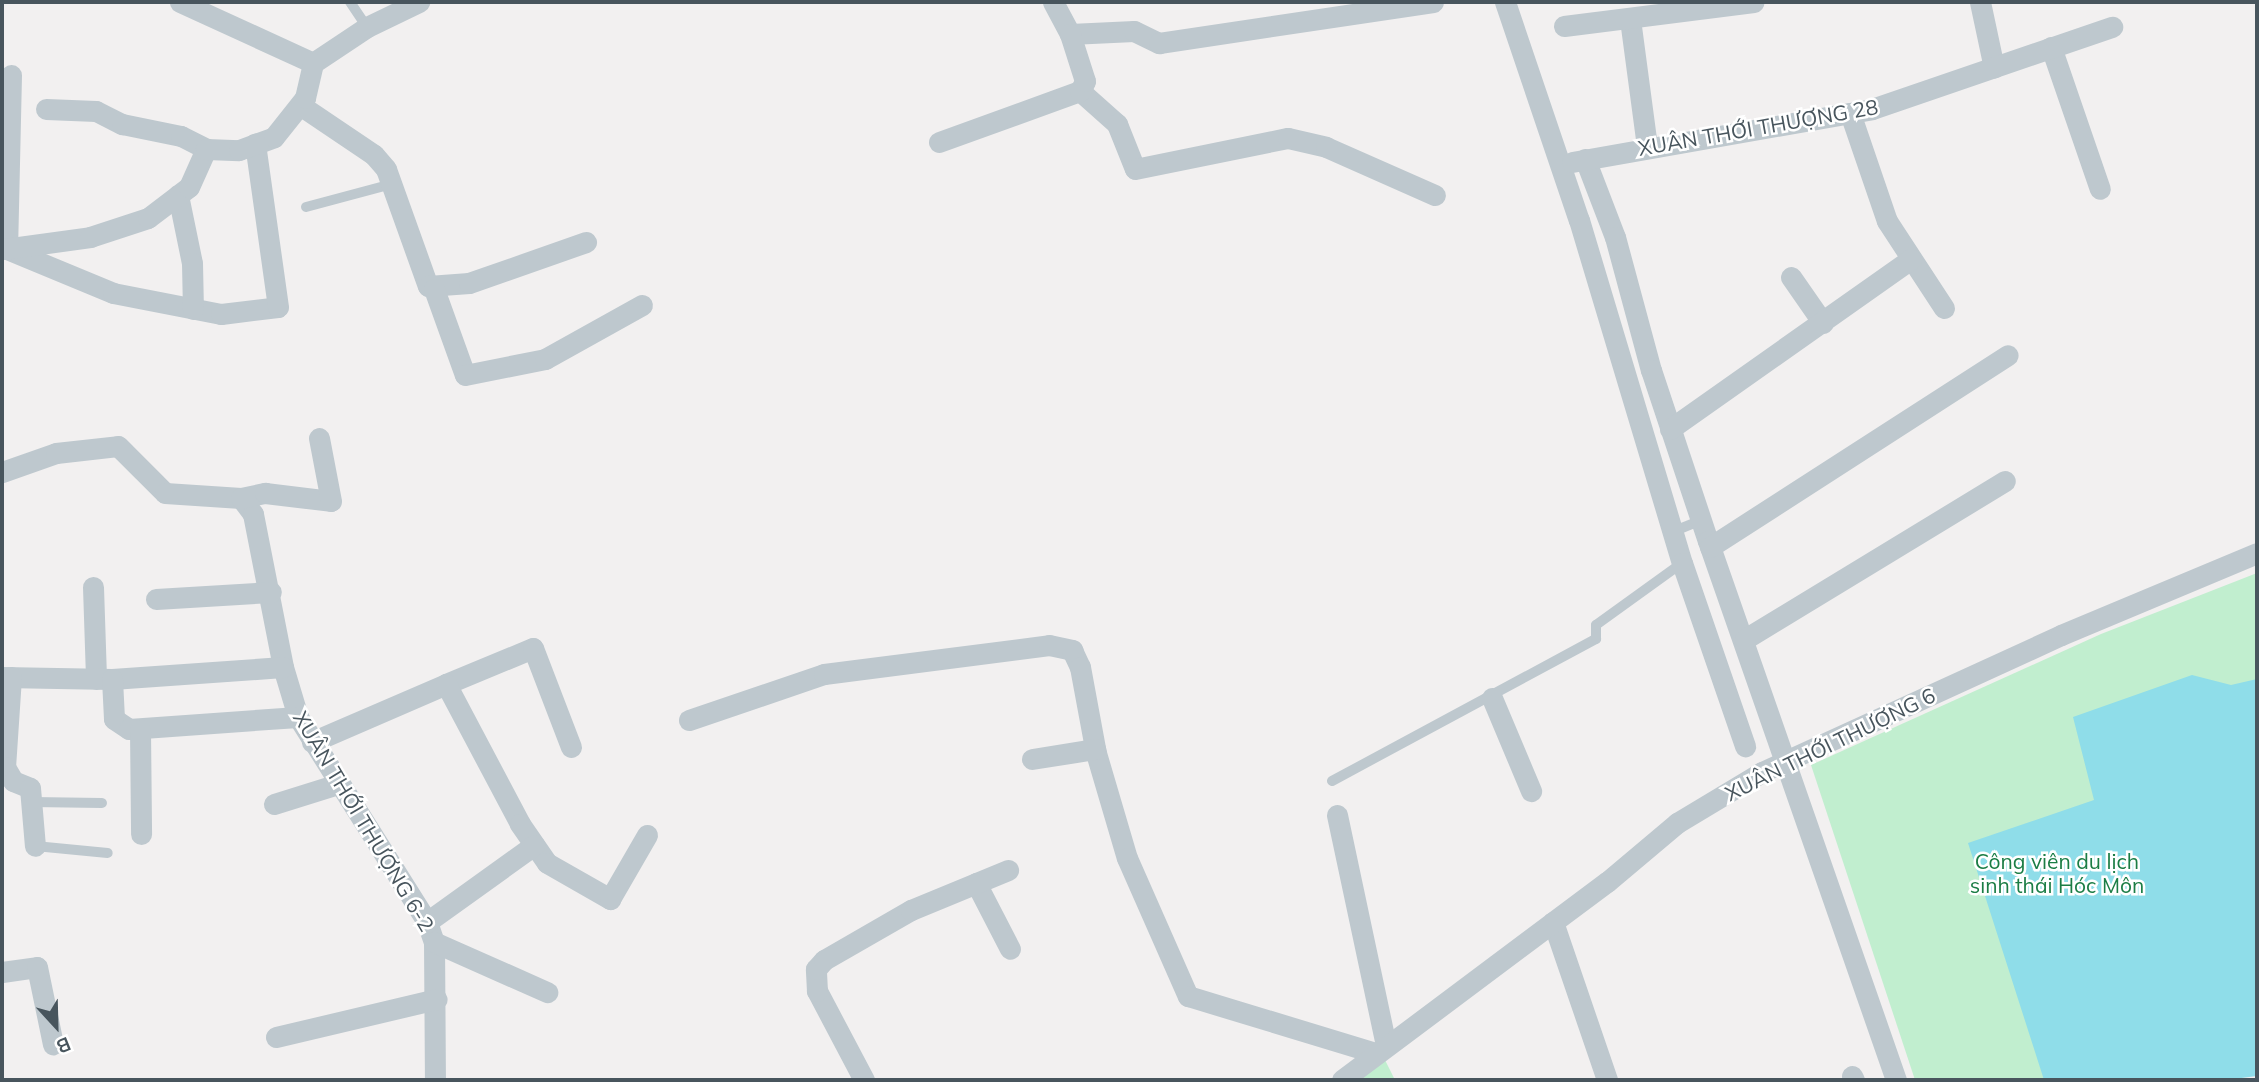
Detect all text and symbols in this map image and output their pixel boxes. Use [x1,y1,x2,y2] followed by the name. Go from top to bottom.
[1636,93,1880,161] street label: XUÂN THỚI THƯỢNG 28
[1721,682,1939,806] street label: XUÂN THỚI THƯỢNG 6
[288,706,440,936] street label: XUÂN THỚI THƯỢNG 6-2
[1970,848,2144,898] park label: Công viên du lịch sinh thái Hóc Môn
[21,991,91,1061] north arrow
[53,1032,74,1059] text: B

